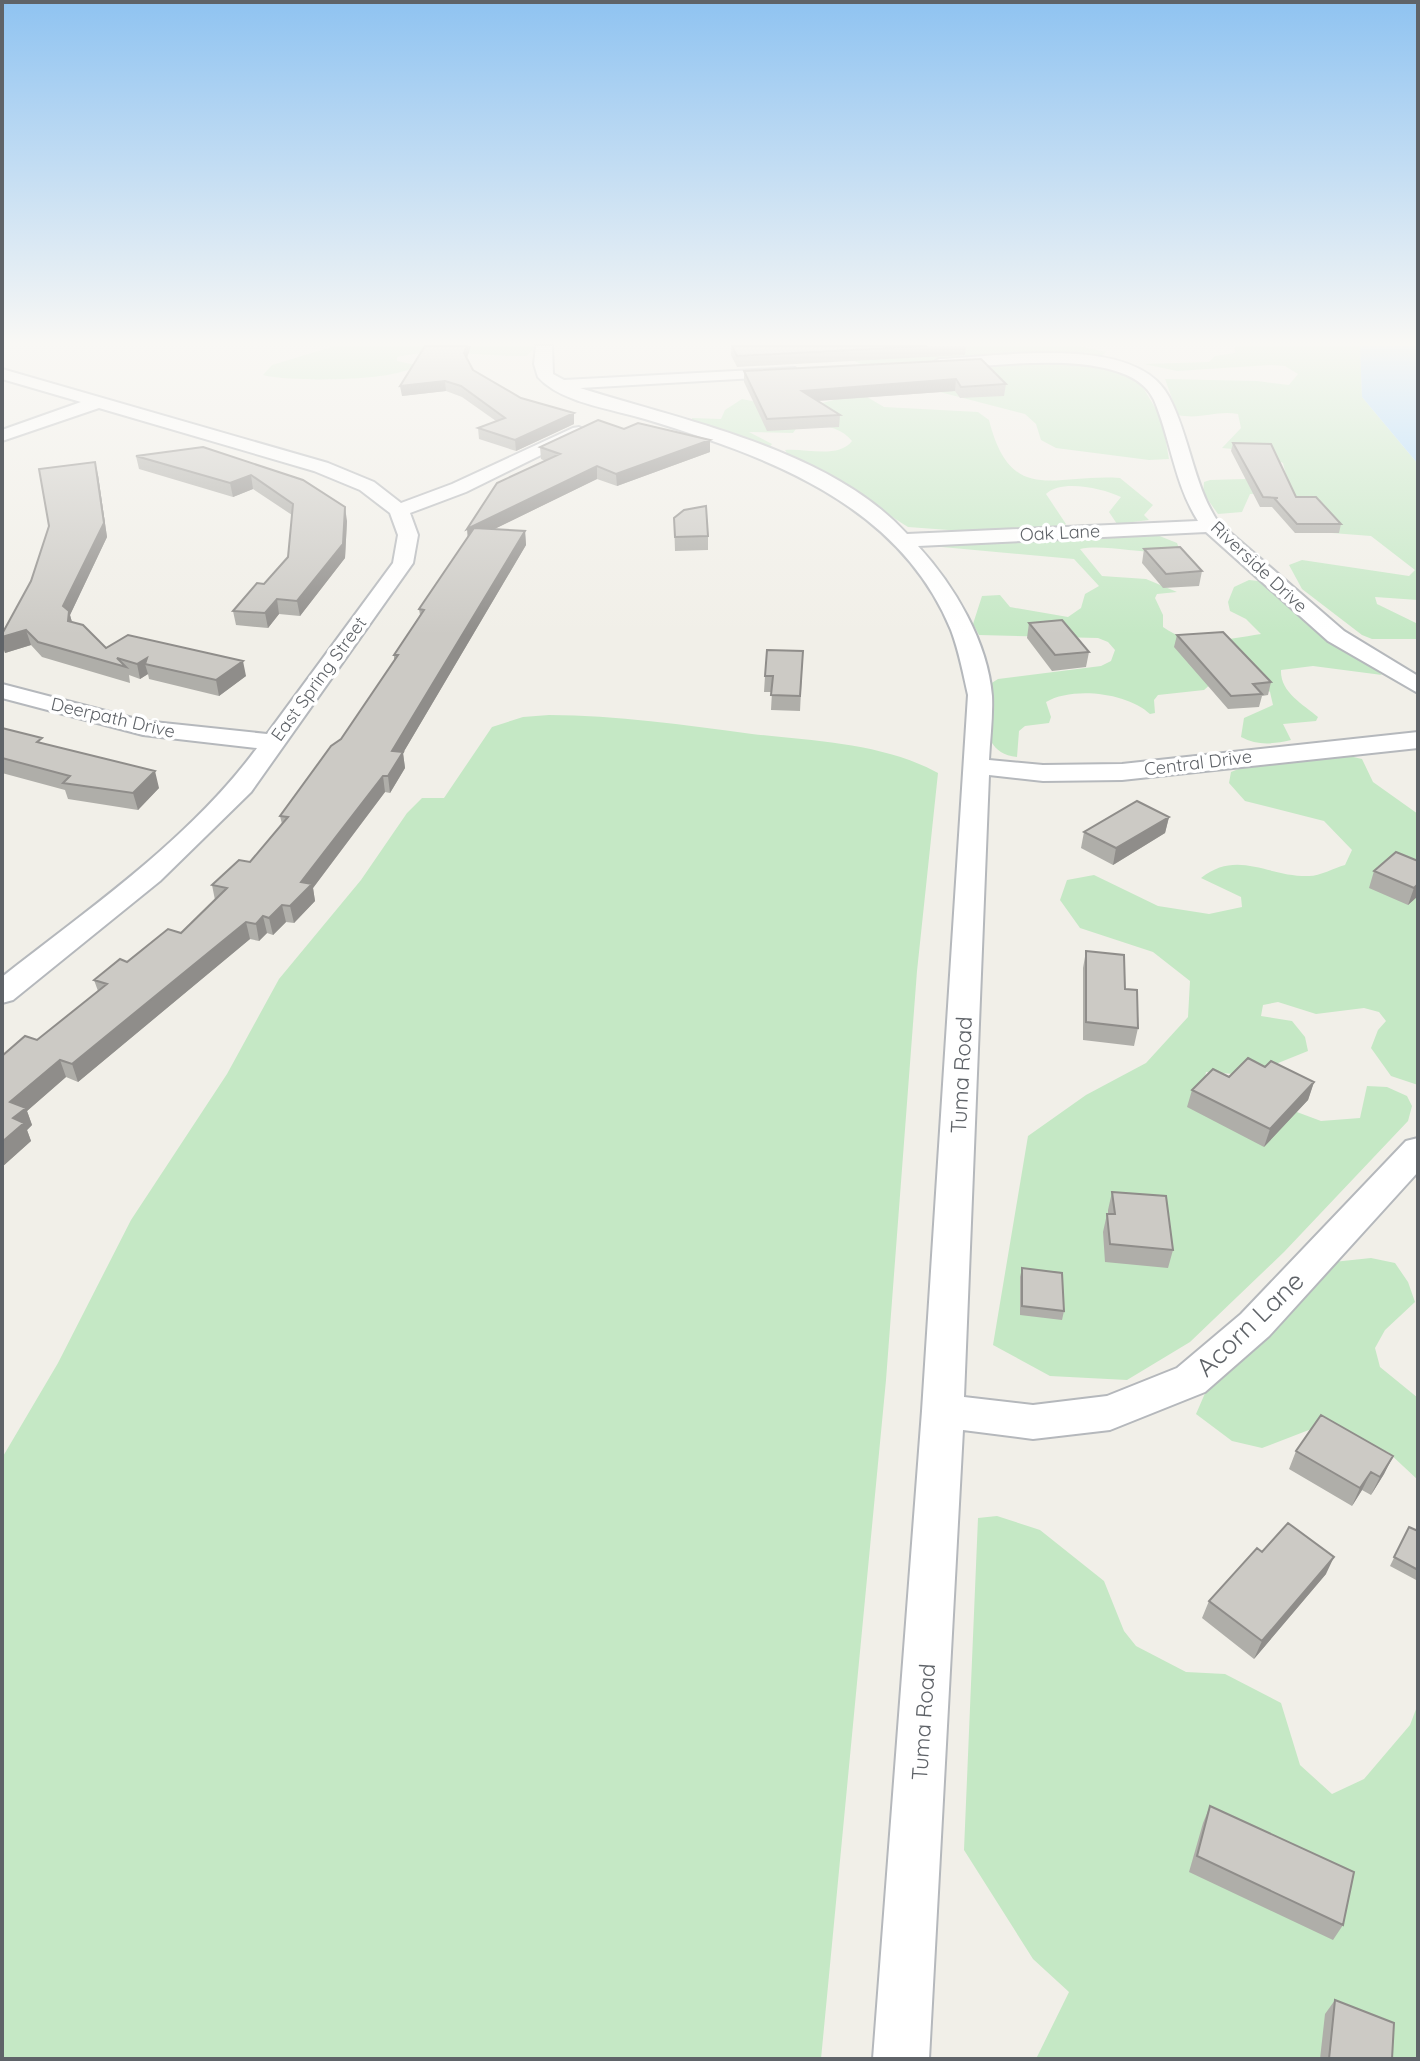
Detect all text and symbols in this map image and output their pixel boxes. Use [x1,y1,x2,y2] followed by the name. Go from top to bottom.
[1206,516,1313,617] street label: Riverside Drive
[1019,519,1101,546] street label: Oak Lane
[266,612,371,745] street label: East Spring Street
[49,692,177,743] street label: Deerpath Drive
[1143,744,1253,781] street label: Central Drive
[944,1016,978,1134] street label: Tuma Road
[1189,1264,1311,1383] street label: Acorn Lane
[905,1663,941,1781] street label: Tuma Road

